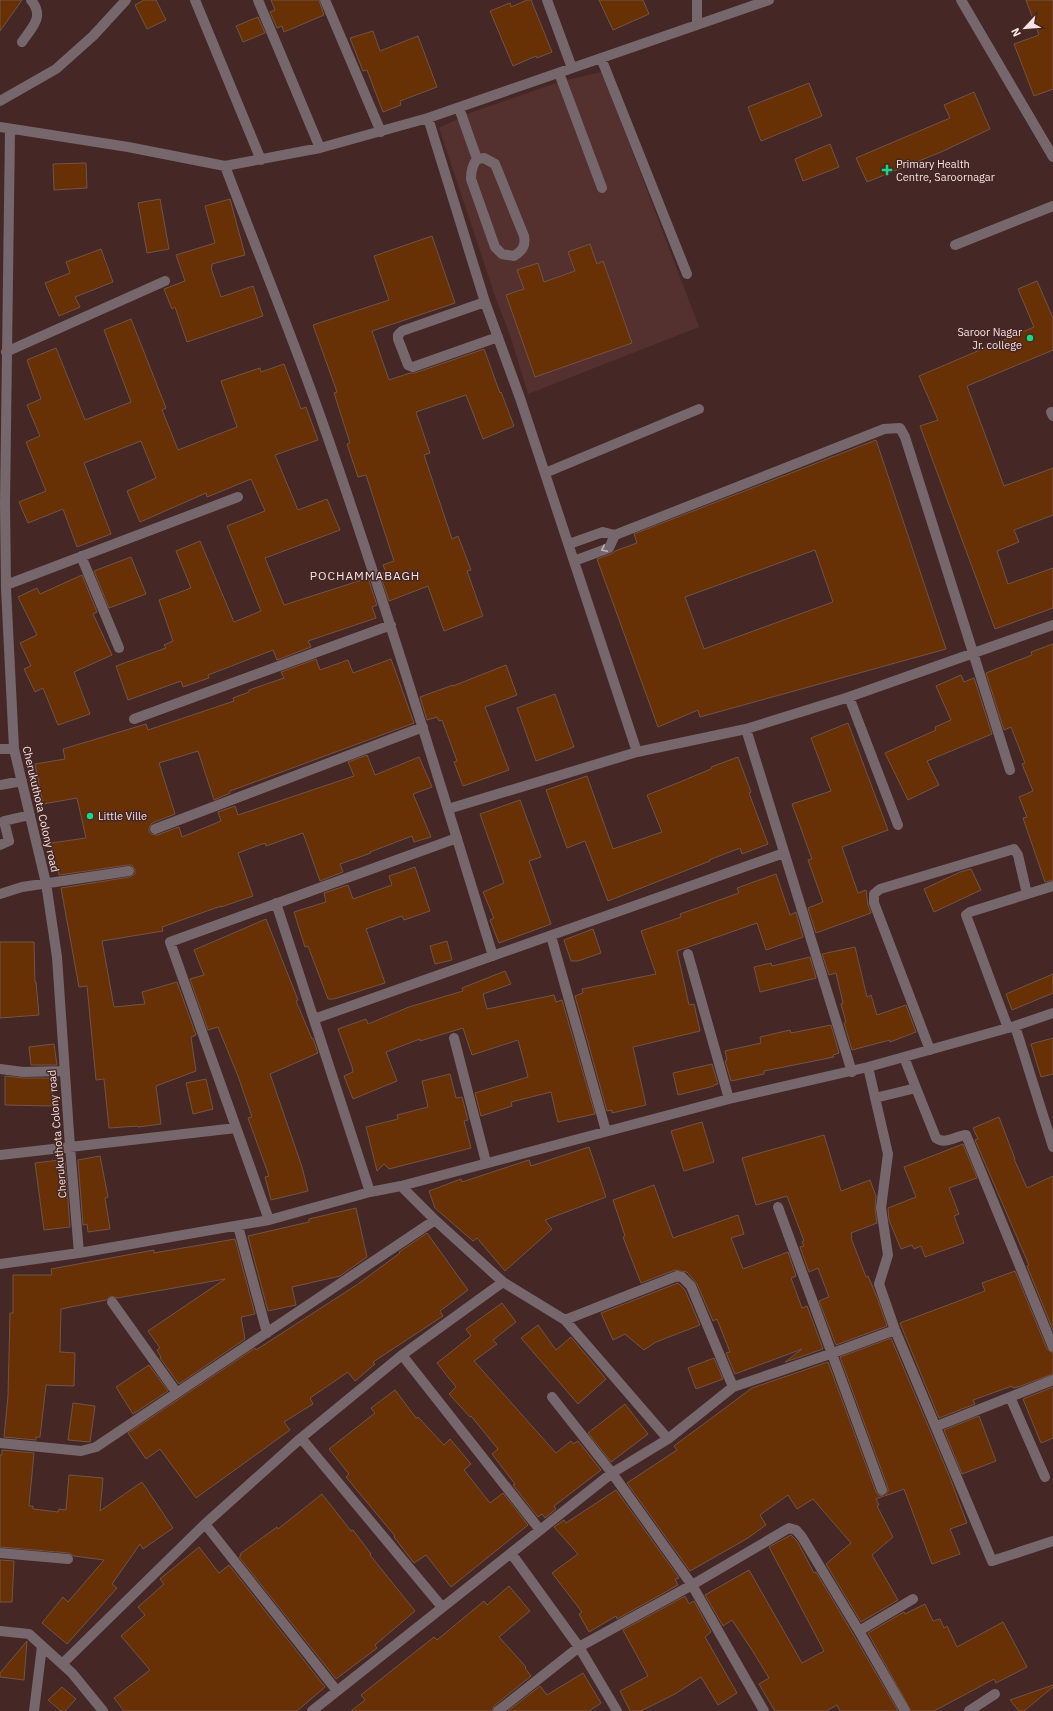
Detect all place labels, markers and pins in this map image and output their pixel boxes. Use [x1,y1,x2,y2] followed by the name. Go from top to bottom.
[896,157,995,184] place label: Primary Health Centre, Saroornagar
[881,164,893,176] marker: Primary Health Centre, Saroornagar
[957,325,1022,352] place label: Saroor Nagar Jr. college
[1025,333,1035,343] marker: Saroor Nagar Jr. college
[98,809,147,823] place label: Little Ville
[85,811,95,821] marker: Little Ville

